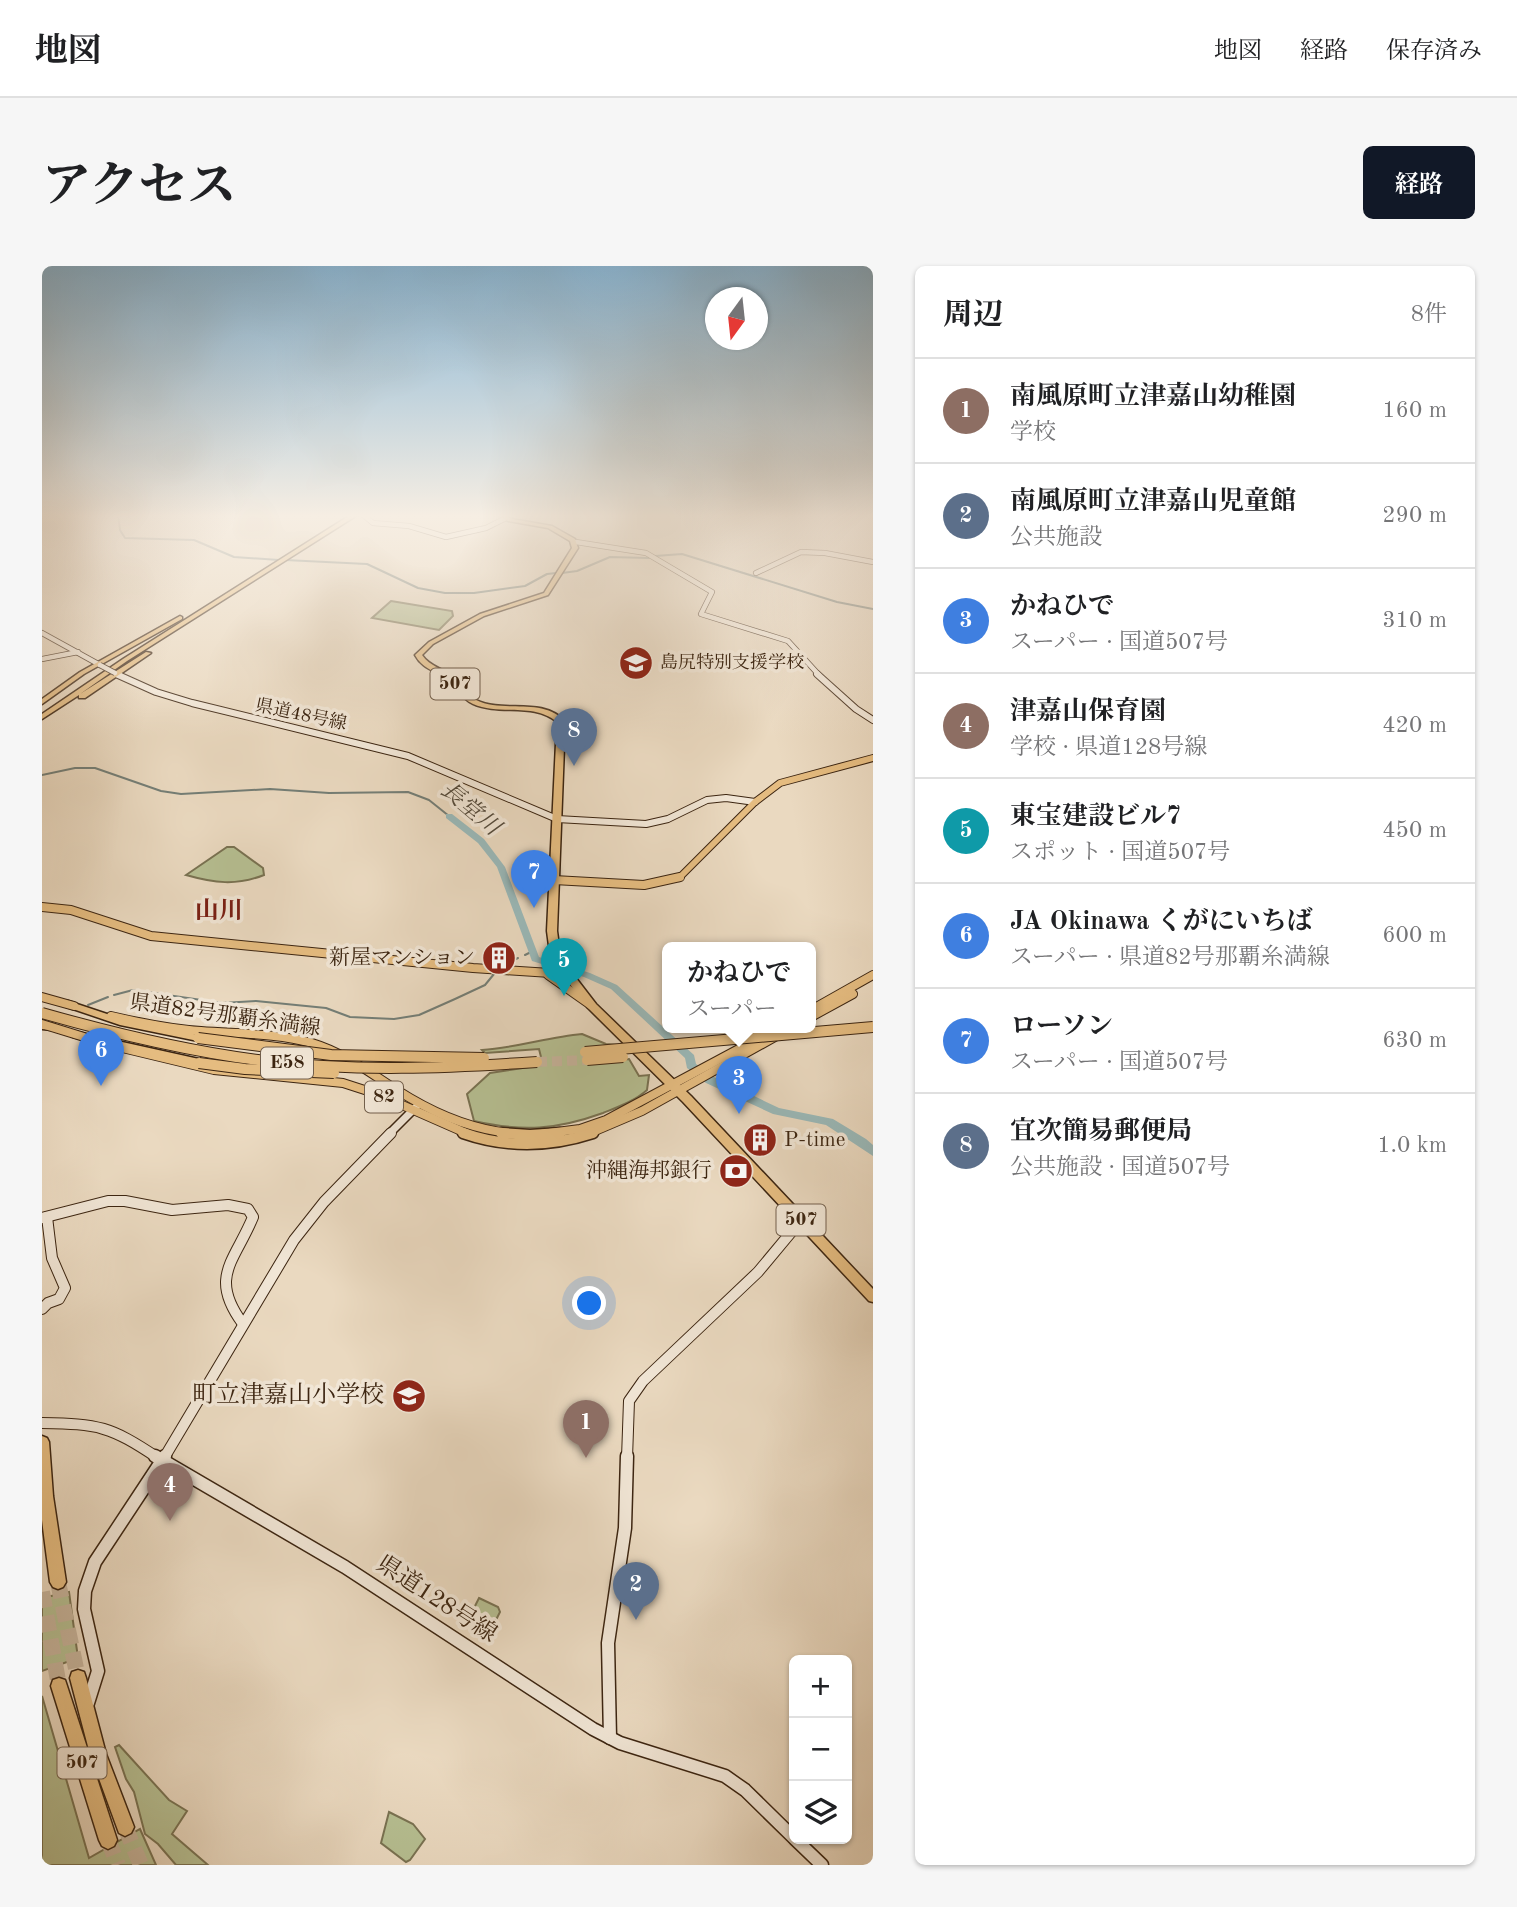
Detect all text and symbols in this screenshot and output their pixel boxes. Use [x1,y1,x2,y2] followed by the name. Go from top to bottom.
[35,36,101,69] text: 地図
[1214,40,1262,64] text: 地図
[1300,40,1348,64] text: 経路
[1386,40,1482,64] text: 保存済み
[1363,146,1475,219] button: 経路
[42,164,237,213] text: アクセス
[705,287,768,350] north arrow
[943,301,1003,331] text: 周辺
[1411,303,1447,326] text: 8件
[1010,384,1296,410] text: 南風原町立津嘉山幼稚園
[959,399,973,422] text: 1
[1382,399,1447,422] text: 160 m
[1010,421,1056,444] text: 学校
[1010,489,1296,515] text: 南風原町立津嘉山児童館
[959,504,973,527] text: 2
[1382,504,1447,527] text: 290 m
[1010,526,1102,549] text: 公共施設
[1010,594,1114,620] text: かねひで
[959,609,973,632] text: 3
[1382,609,1447,632] text: 310 m
[1010,631,1228,654] text: スーパー · 国道507号
[617,644,655,682] school or university icon: 島尻特別支援学校
[660,652,804,672] place label: 島尻特別支援学校
[430,668,480,700] road number: 507
[254,695,349,733] street label: 県道48号線
[1010,699,1166,725] text: 津嘉山保育園
[551,708,597,766] pin: 8
[959,714,973,737] text: 4
[1382,714,1447,737] text: 420 m
[1010,736,1207,759] text: 学校 · 県道128号線
[436,776,507,842] water label: 長堂川
[1010,804,1181,830] text: 東宝建設ビル7
[959,819,973,842] text: 5
[1382,819,1447,842] text: 450 m
[1010,841,1230,864] text: スポット · 国道507号
[511,850,557,908] pin: 7
[195,898,243,924] district label: 山川
[1010,909,1313,935] text: JA Okinawa くがにいちば
[959,924,973,947] text: 6
[1382,924,1447,947] text: 600 m
[541,938,587,996] pin: 5
[480,939,518,977] building icon: 新屋マンション
[662,942,816,1033] popup
[329,946,475,969] place label: 新屋マンション
[1010,946,1330,969] text: スーパー · 県道82号那覇糸満線
[687,961,791,987] text: かねひで
[128,990,322,1040] street label: 県道82号那覇糸満線
[687,998,777,1021] text: スーパー
[1010,1014,1113,1040] text: ローソン
[78,1028,124,1086] pin: 6
[959,1029,973,1052] text: 7
[1382,1029,1447,1052] text: 630 m
[261,1048,313,1078] road number: E58
[1010,1051,1228,1074] text: スーパー · 国道507号
[716,1056,762,1114] pin: 3
[365,1082,403,1112] road number: 82
[1010,1119,1192,1145] text: 宜次簡易郵便局
[741,1121,779,1159] building icon: P-time
[784,1130,845,1151] place label: P-time
[959,1134,973,1157] text: 8
[1377,1134,1447,1157] text: 1.0 km
[717,1152,755,1190] bank icon: 沖縄海邦銀行
[1010,1156,1230,1179] text: 公共施設 · 国道507号
[586,1159,712,1182] place label: 沖縄海邦銀行
[776,1204,826,1236] road number: 507
[572,1286,606,1320] your location
[390,1377,428,1415] school or university icon: 町立津嘉山小学校
[192,1381,384,1408] place label: 町立津嘉山小学校
[563,1400,609,1458] pin: 1
[147,1463,193,1521] pin: 4
[372,1550,502,1648] street label: 県道128号線
[613,1562,659,1620] pin: 2
[789,1655,852,1844] map controls
[789,1655,852,1718] button: +
[789,1718,852,1781] button: −
[58,1748,106,1778] road number: 507
[789,1781,852,1844] button: layers

